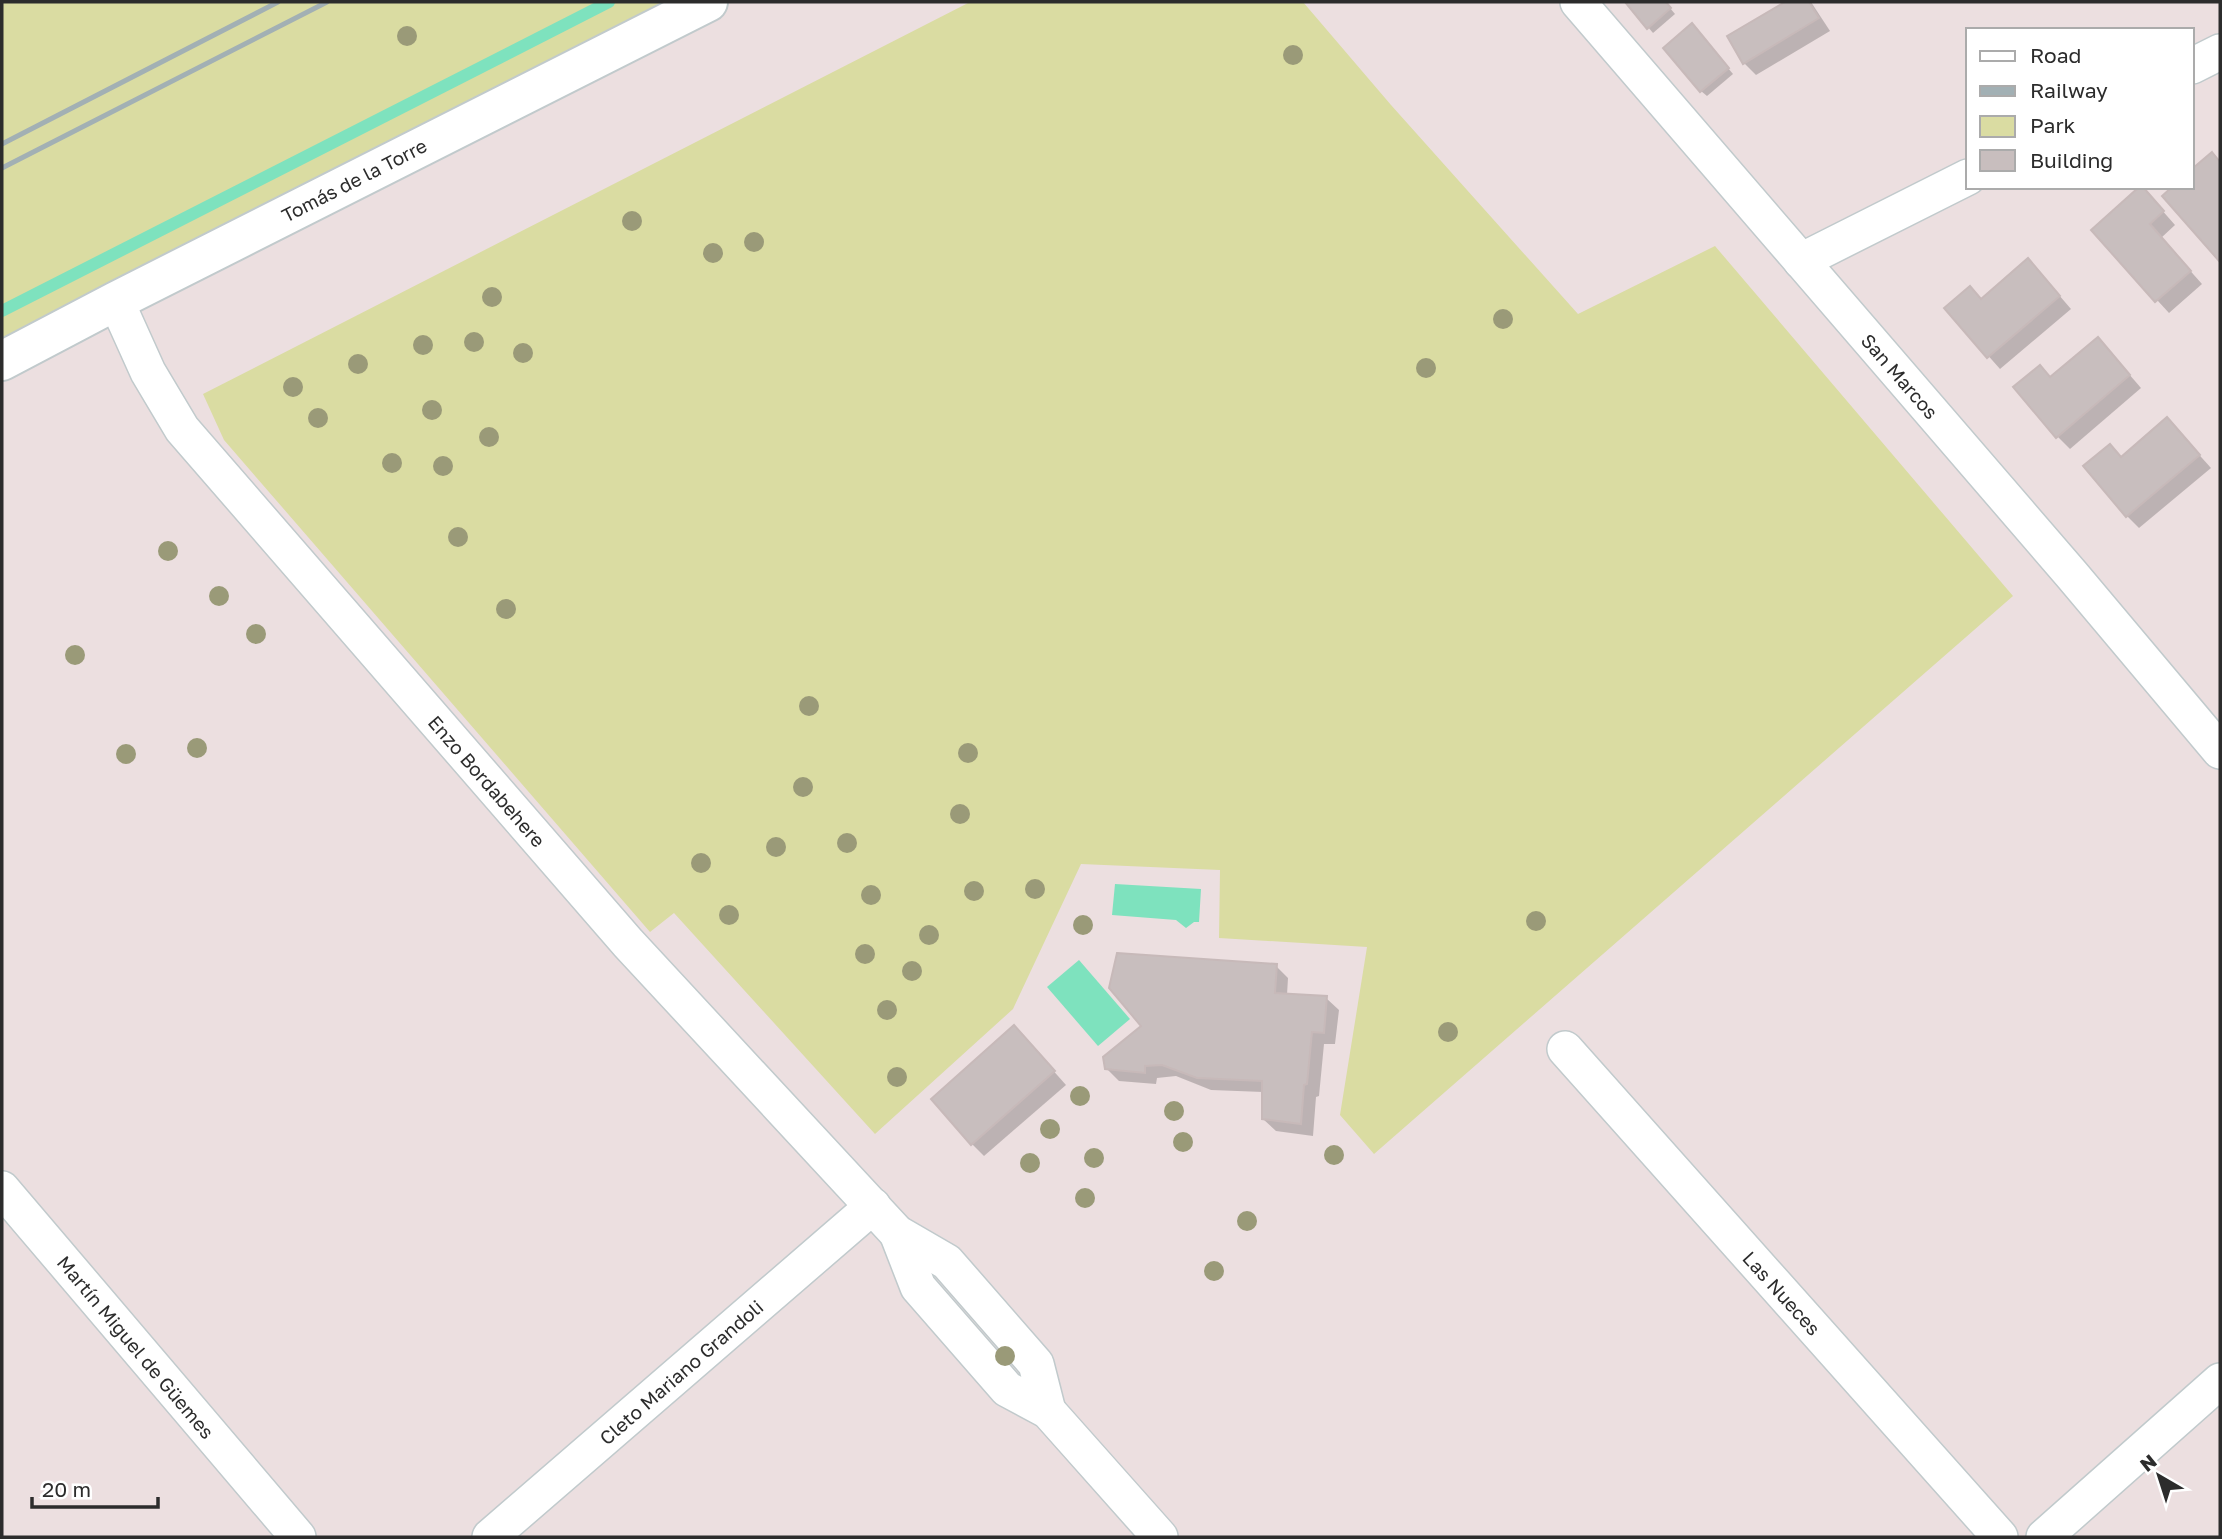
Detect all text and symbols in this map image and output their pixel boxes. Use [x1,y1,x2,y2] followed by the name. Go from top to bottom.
[1966,28,2194,189] legend
[2030,42,2081,68] text: Road
[2030,77,2108,103] text: Railway
[2030,112,2076,138] text: Park
[278,133,430,227] street label: Tomás de la Torre
[2030,147,2113,173] text: Building
[1857,329,1943,423] street label: San Marcos
[424,711,550,851] street label: Enzo Bordabehere
[1738,1246,1826,1340] street label: Las Nueces
[53,1251,219,1443] street label: Martín Miguel de Güemes
[595,1295,767,1449] street label: Cleto Mariano Grandoli
[2124,1441,2194,1511] north arrow
[2135,1449,2161,1476] text: N
[32,1466,158,1510] scale bar
[42,1476,91,1502] text: 20 m

